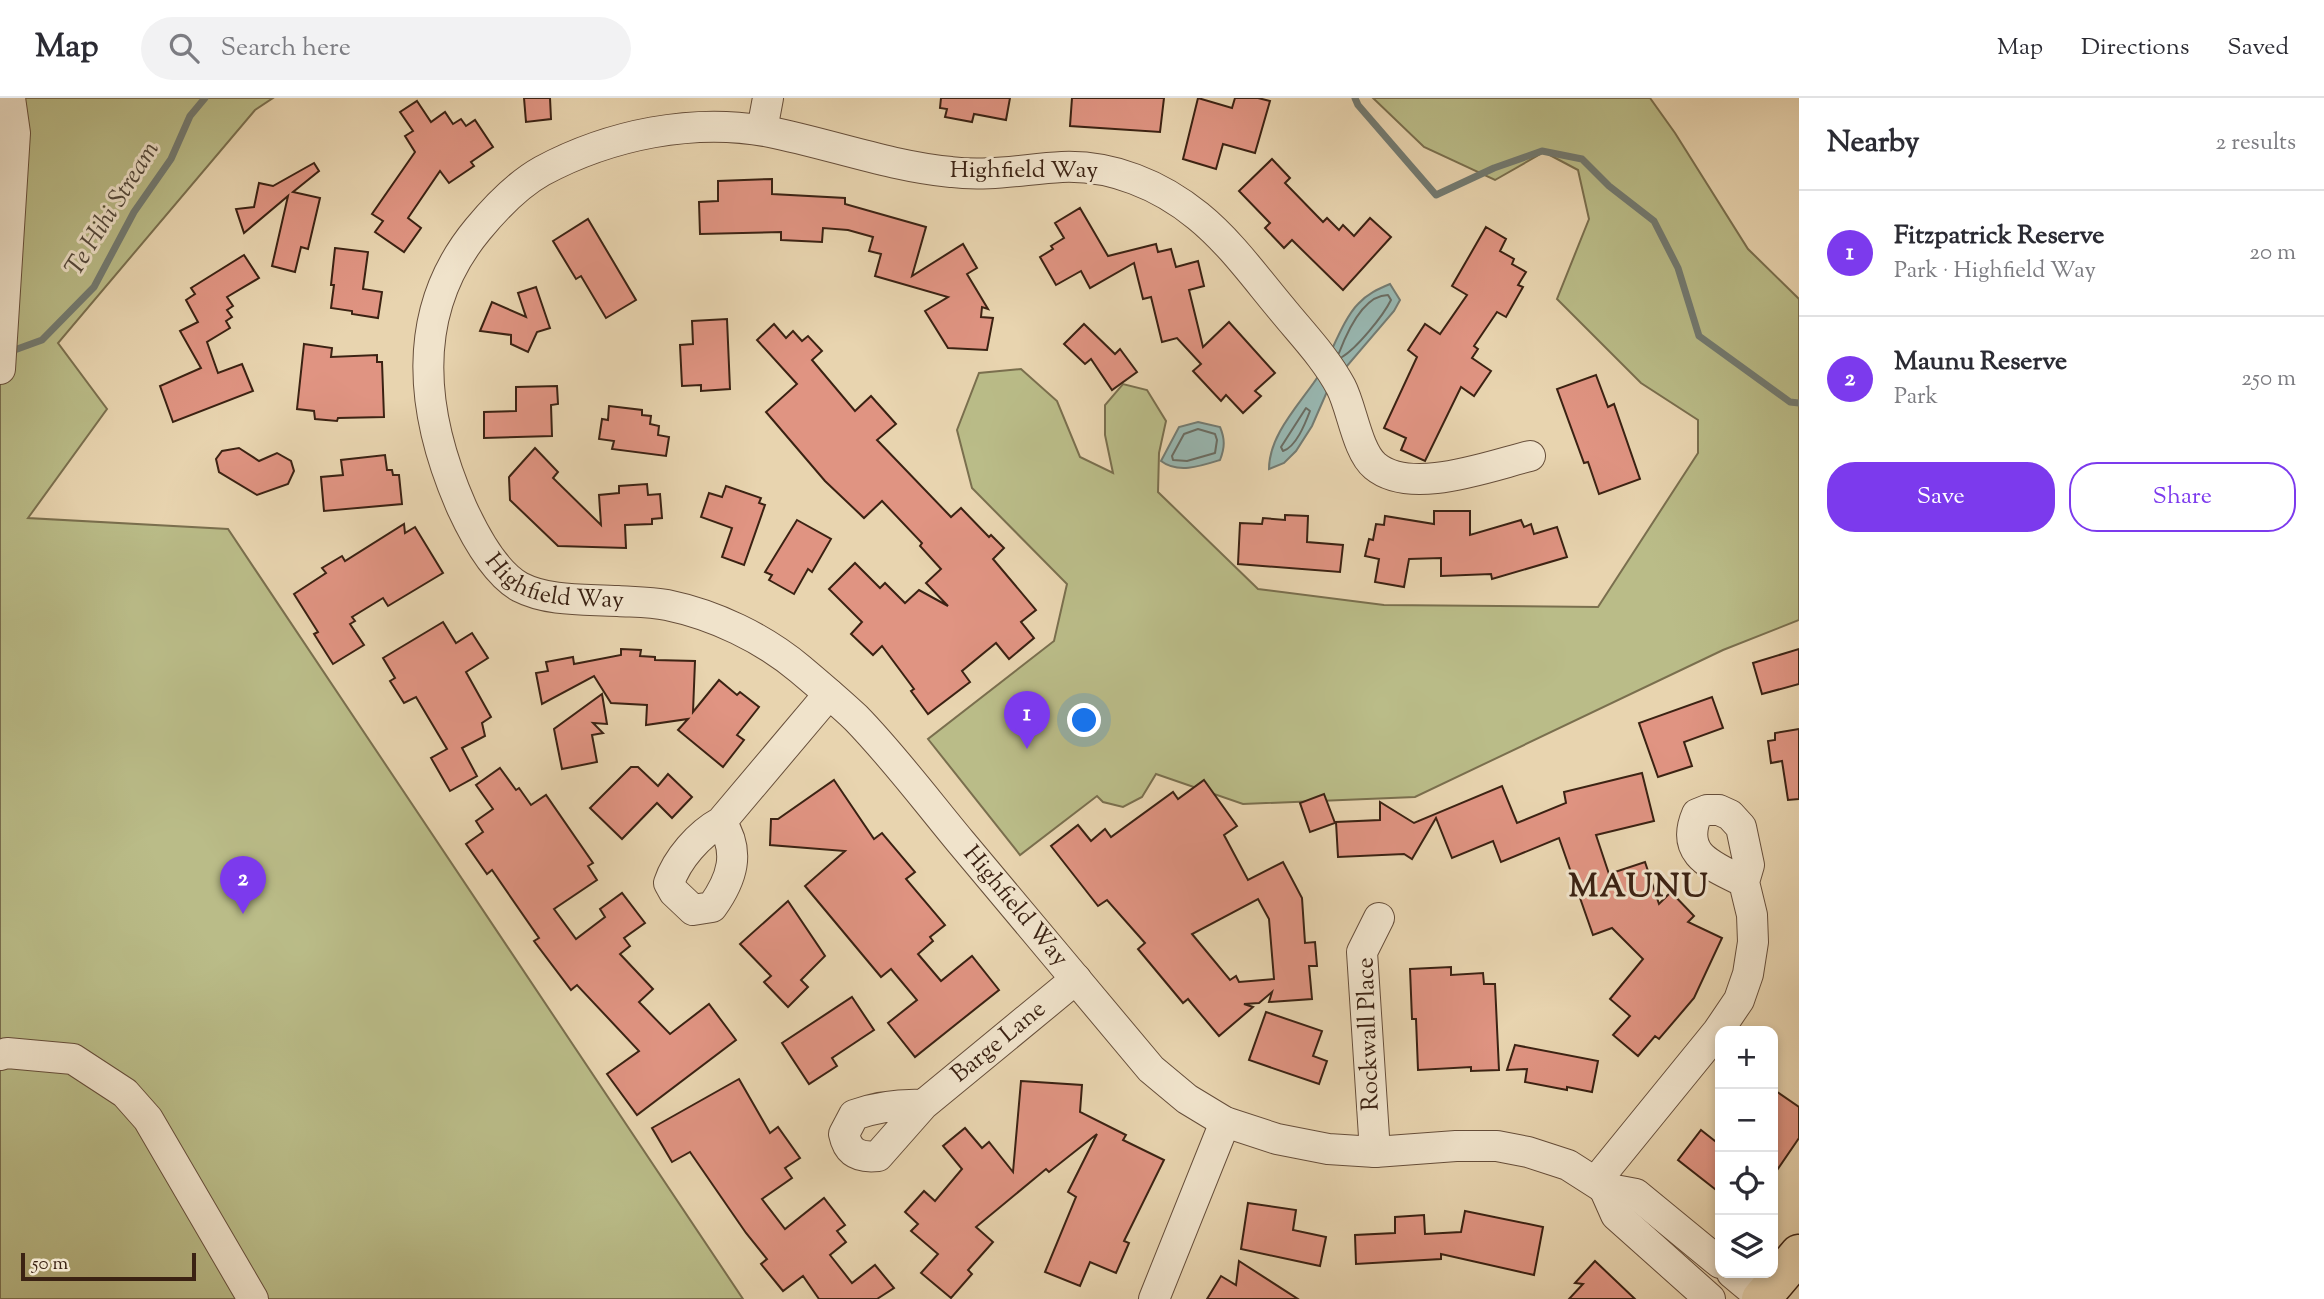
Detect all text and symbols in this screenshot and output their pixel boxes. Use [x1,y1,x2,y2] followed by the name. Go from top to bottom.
[141,17,631,80] search box
[35,24,99,72] text: Map
[165,29,203,67] icon: search
[221,30,351,67] text: Search here
[1997,31,2043,65] text: Map
[2081,31,2189,65] text: Directions
[2227,31,2289,65] text: Saved
[1827,122,1919,165] text: Nearby
[2216,127,2296,160] text: 2 results
[57,134,169,284] water label: Te Hihi Stream
[950,154,1098,188] street label: Highfield Way
[1894,218,2104,255] text: Fitzpatrick Reserve
[1846,237,1854,270] text: 1
[2249,237,2296,270] text: 20 m
[1894,255,2096,288] text: Park · Highfield Way
[1894,344,2067,381] text: Maunu Reserve
[1845,363,1855,396] text: 2
[2241,363,2296,396] text: 250 m
[1894,381,1938,414] text: Park
[1827,462,2055,532] button: Save
[2069,462,2296,532] button: Share
[476,546,625,618] street label: Highfield Way
[1004,691,1050,749] pin: 1
[1067,703,1101,737] your location
[954,839,1076,975] street label: Highfield Way
[220,856,266,914] pin: 2
[1568,865,1710,911] district label: MAUNU
[1349,957,1389,1111] street label: Rockwall Place
[944,993,1054,1092] street label: Barge Lane
[1715,1026,1778,1278] map controls
[1715,1026,1778,1089] button: +
[1715,1089,1778,1152] button: −
[1715,1152,1778,1215] button: locate
[1715,1215,1778,1278] button: layers
[21,1250,196,1282] scale bar
[32,1251,68,1278] text: 50 m

